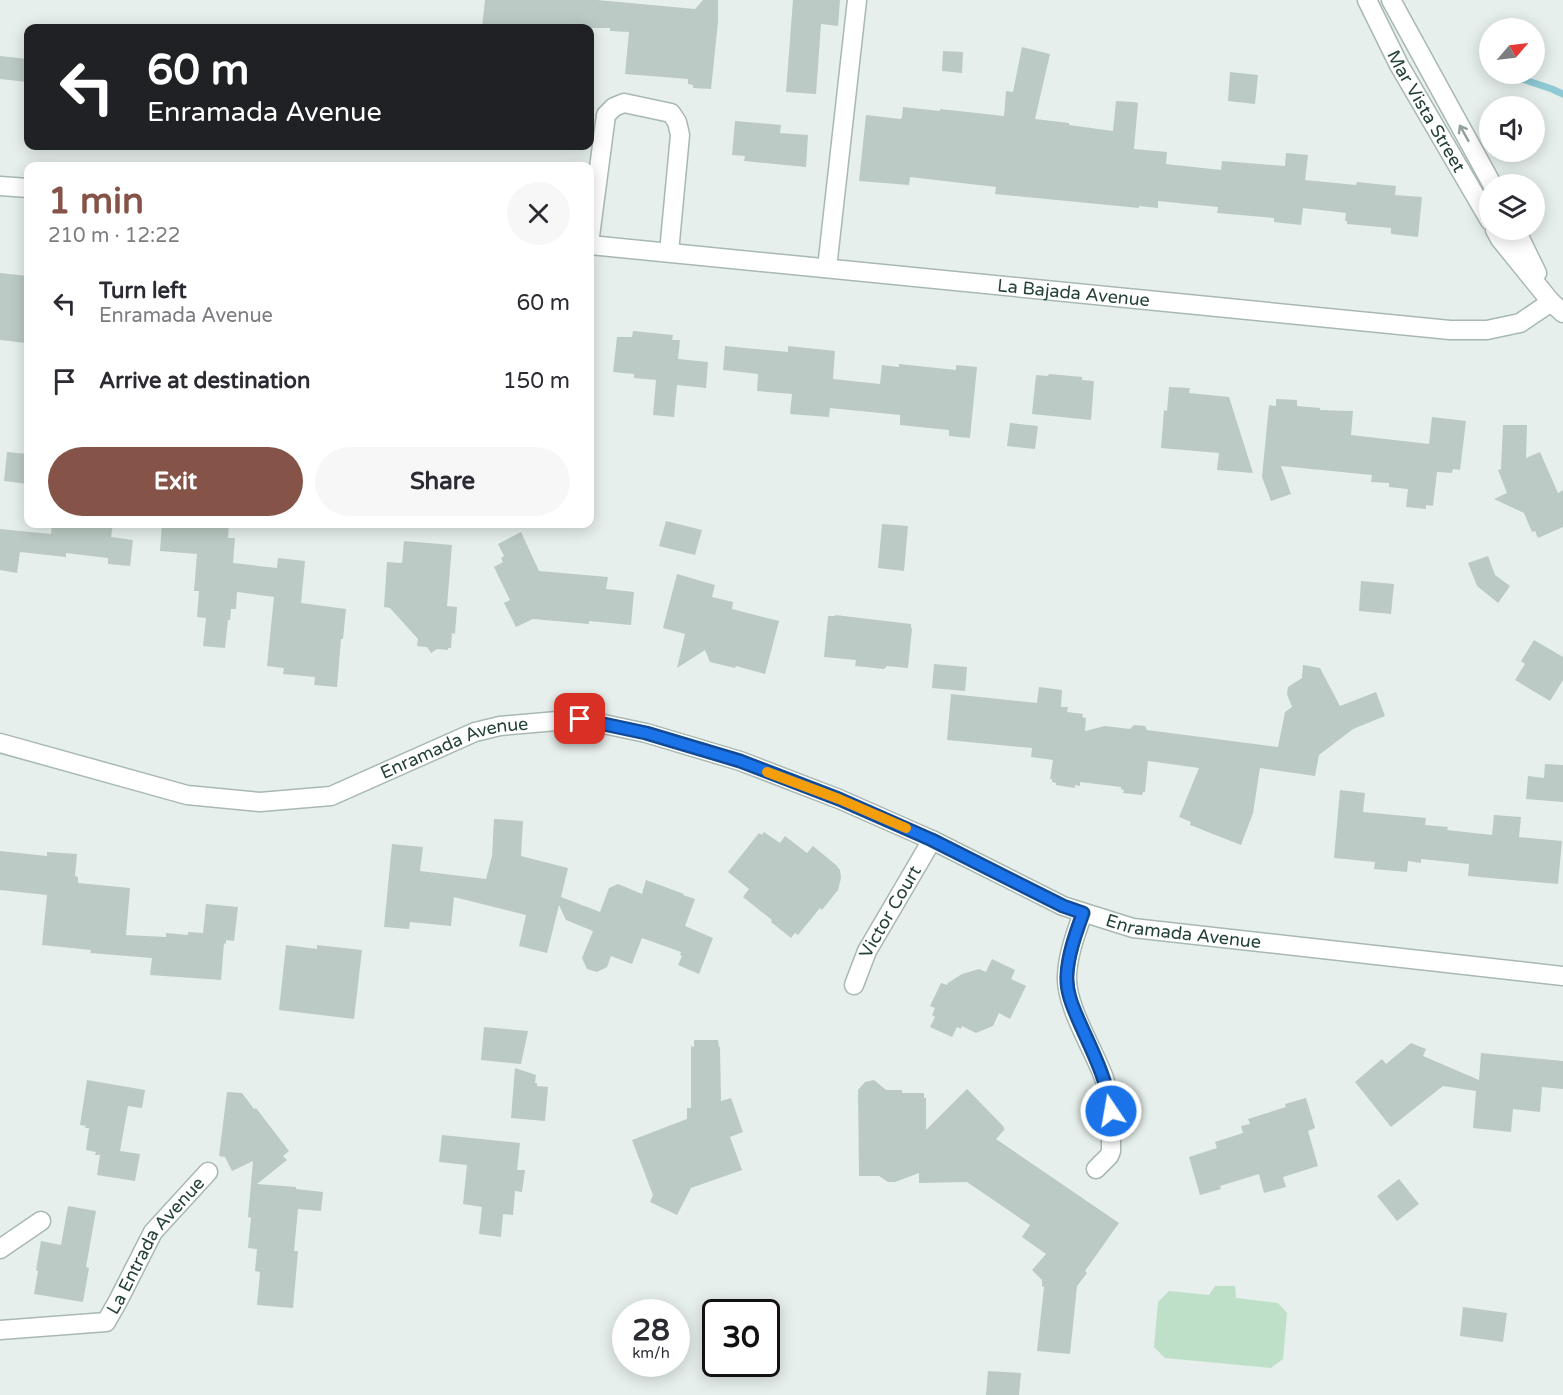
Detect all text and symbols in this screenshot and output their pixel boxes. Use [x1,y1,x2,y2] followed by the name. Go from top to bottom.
[1479,18,1545,84] north arrow
[1479,18,1545,240] map controls
[147,45,249,96] text: 60 m
[1382,46,1470,176] street label: Mar Vista Street
[48,48,126,126] icon: left
[147,96,382,129] text: Enramada Avenue
[1479,96,1545,162] button: sound
[1458,125,1470,142] one-way arrow
[1479,174,1545,240] button: layers
[48,180,144,223] text: 1 min
[507,182,570,245] button: close
[48,224,180,248] text: 210 m · 12:22
[996,274,1151,311] street label: La Bajada Avenue
[99,278,187,304] text: Turn left
[48,287,81,320] icon: left
[516,290,570,316] text: 60 m
[99,304,273,328] text: Enramada Avenue
[48,365,81,398] icon: arrive
[99,368,310,394] text: Arrive at destination
[503,368,570,394] text: 150 m
[48,447,303,516] button: Exit
[315,447,570,516] button: Share
[554,693,605,744] pin
[563,702,596,735] icon: arrive
[377,713,529,784] street label: Enramada Avenue
[855,861,926,961] street label: Victor Court
[1103,909,1262,953] street label: Enramada Avenue
[1079,1079,1143,1143] position arrow
[102,1172,209,1318] street label: La Entrada Avenue
[702,1299,780,1377] speed limit sign: 30
[632,1312,670,1349] text: 28
[632,1344,670,1362] text: km/h

